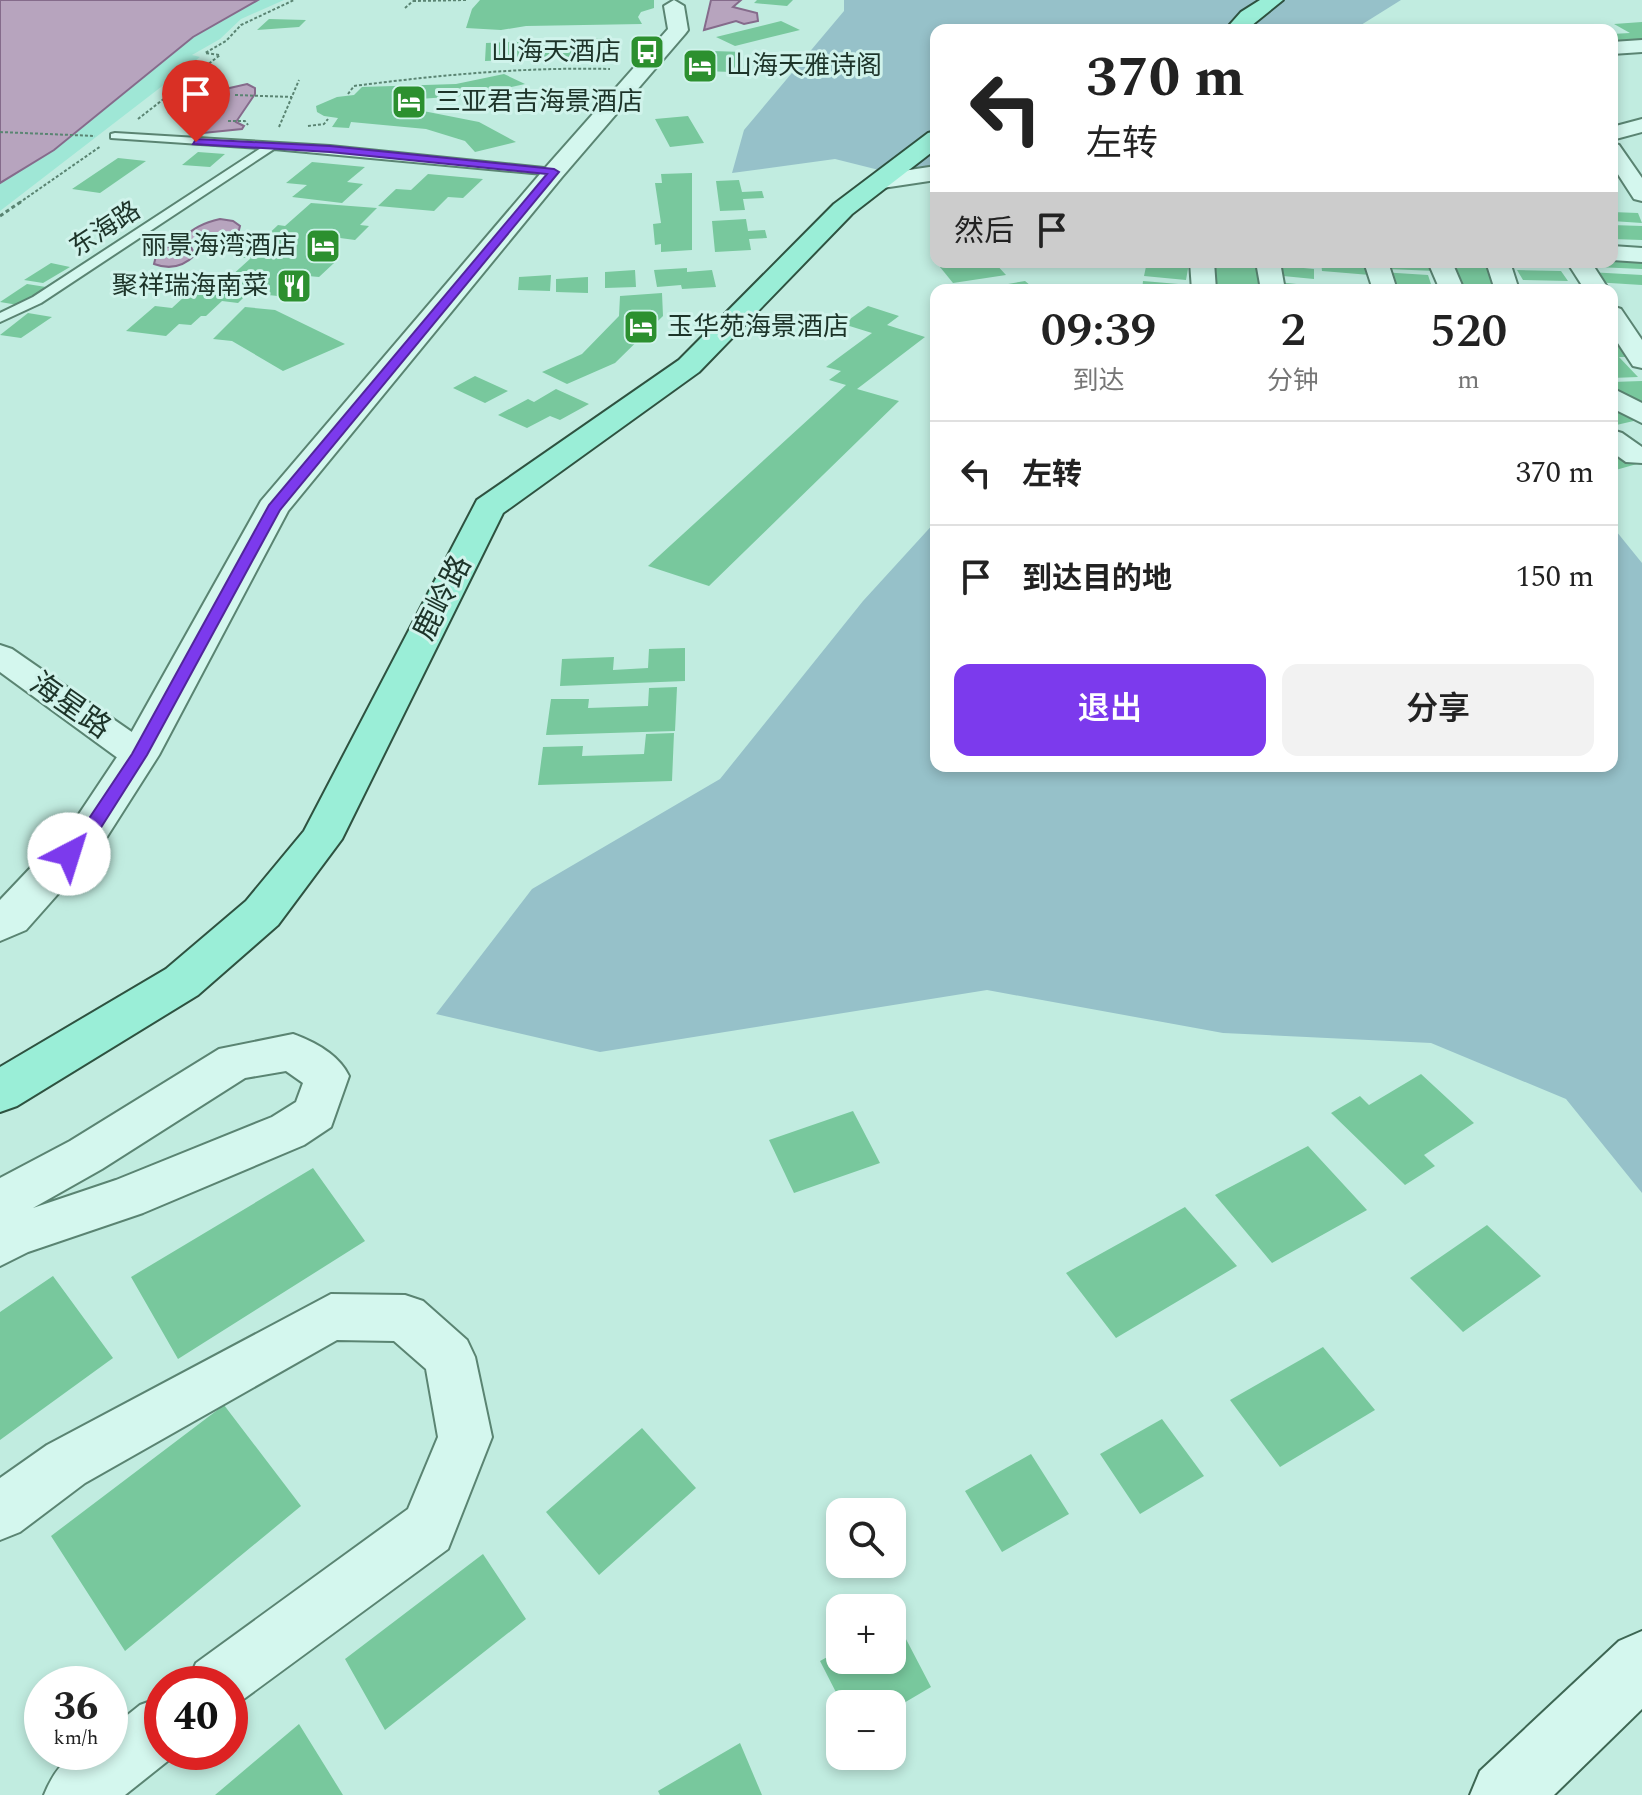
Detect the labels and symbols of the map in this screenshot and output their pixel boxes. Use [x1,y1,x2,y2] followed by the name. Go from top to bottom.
[491,32,621,72] place label: 山海天酒店
[628,33,666,71] bus stop icon: 山海天酒店
[726,46,882,86] place label: 山海天雅诗阁
[681,47,719,85] hotel icon: 山海天雅诗阁
[162,60,230,142] pin
[435,82,643,122] place label: 三亚君吉海景酒店
[390,83,428,121] hotel icon: 三亚君吉海景酒店
[61,191,149,267] street label: 东海路
[141,226,297,266] place label: 丽景海湾酒店
[304,227,342,265] hotel icon: 丽景海湾酒店
[112,266,268,306] place label: 聚祥瑞海南菜
[275,267,313,305] restaurant icon: 聚祥瑞海南菜
[667,307,849,347] place label: 玉华苑海景酒店
[622,308,660,346] hotel icon: 玉华苑海景酒店
[402,547,484,649] street label: 鹿岭路
[20,661,120,751] street label: 海星路
[27,812,111,896] position arrow
[144,1666,248,1770] speed limit sign: 40

